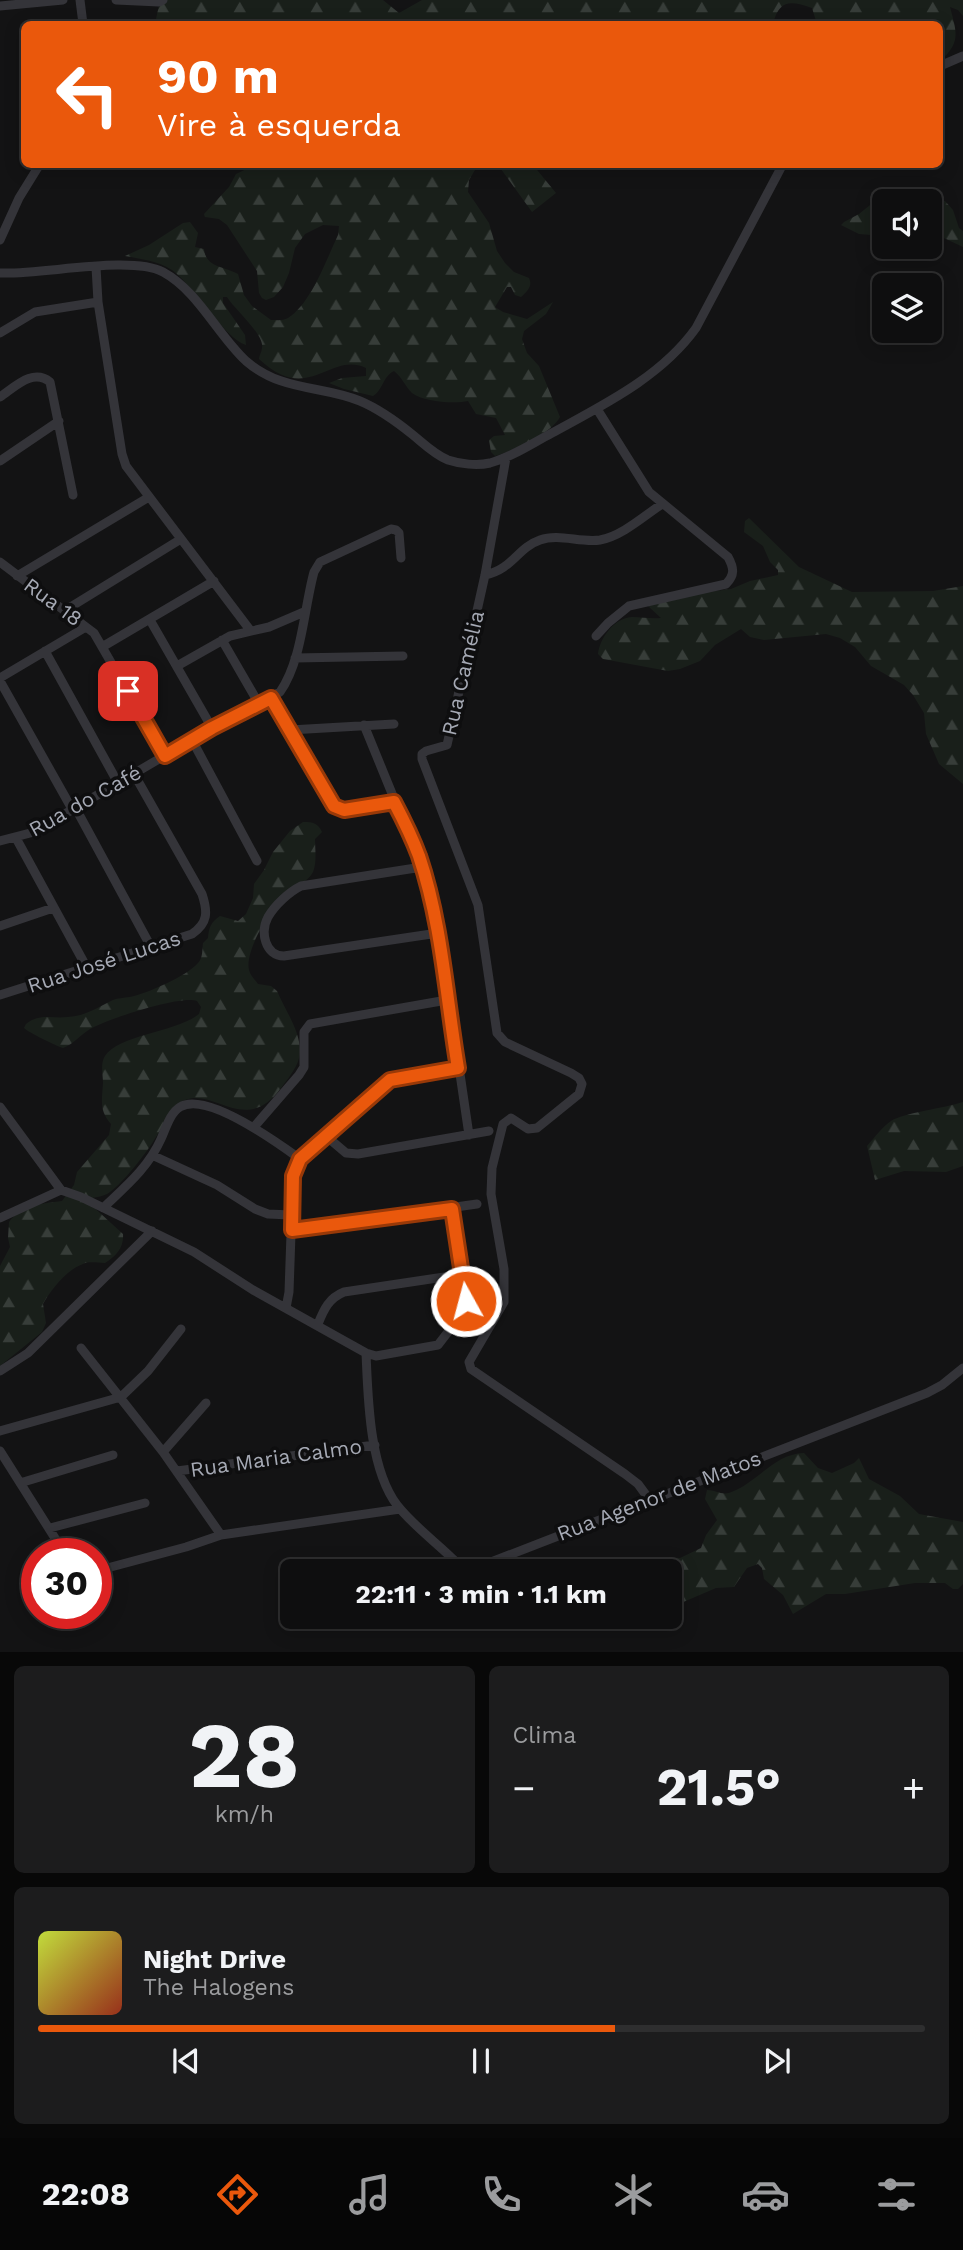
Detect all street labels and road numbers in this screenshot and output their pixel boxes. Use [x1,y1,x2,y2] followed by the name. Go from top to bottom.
[19,572,87,631] street label: Rua 18
[436,608,489,738] street label: Rua Camélia
[24,759,145,842] street label: Rua do Café
[24,925,184,998] street label: Rua José Lucas
[189,1433,363,1482] street label: Rua Maria Calmo
[553,1445,764,1546] street label: Rua Agenor de Matos

